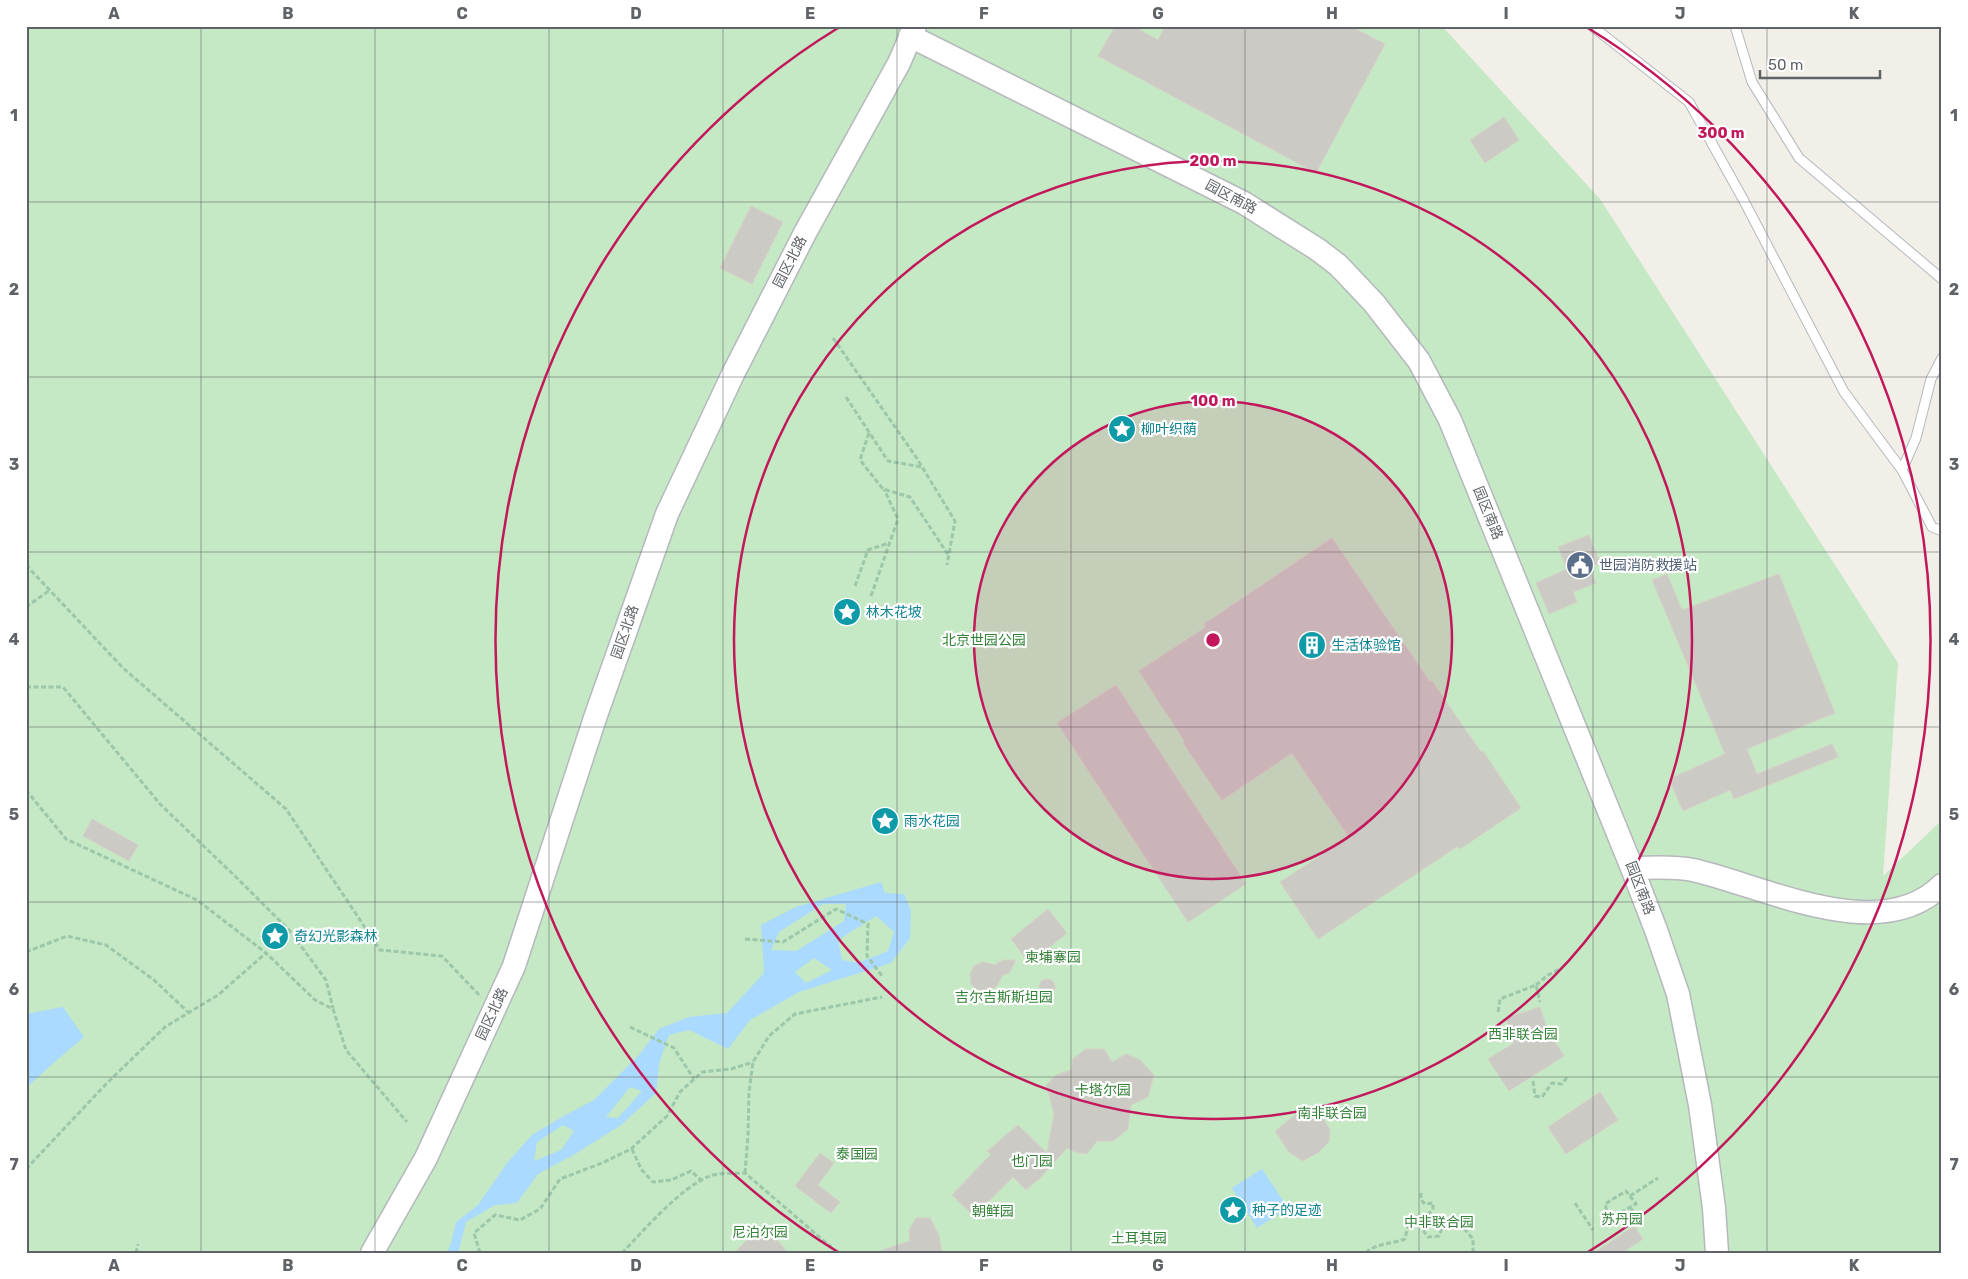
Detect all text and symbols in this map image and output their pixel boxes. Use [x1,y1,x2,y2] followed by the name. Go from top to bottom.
[108,4,120,23] text: A
[282,4,294,23] text: B
[456,4,468,23] text: C
[630,4,642,23] text: D
[805,4,815,23] text: E
[979,4,989,23] text: F
[1152,4,1164,23] text: G
[1326,4,1338,23] text: H
[1503,4,1509,23] text: I
[1675,4,1685,23] text: J
[1849,4,1860,23] text: K
[1760,48,1880,80] scale bar
[1768,56,1803,74] text: 50 m
[10,106,18,125] text: 1
[1950,106,1958,125] text: 1
[1697,124,1745,142] text: 300 m
[1189,152,1237,170] text: 200 m
[1202,176,1260,218] street label: 园区南路
[770,233,810,291] street label: 园区北路
[9,280,19,299] text: 2
[1949,280,1959,299] text: 2
[1191,392,1235,410] text: 100 m
[1107,414,1137,444] place icon: 柳叶织荫
[1141,421,1197,438] place label: 柳叶织荫
[9,455,19,474] text: 3
[1949,455,1959,474] text: 3
[1470,484,1506,542] street label: 园区南路
[1565,550,1595,580] public building icon: 世园消防救援站
[1599,557,1697,574] place label: 世园消防救援站
[832,597,862,627] place icon: 林木花坡
[608,603,642,661] street label: 园区北路
[866,604,922,621] place label: 林木花坡
[9,630,20,649] text: 4
[1297,630,1327,660] building icon: 生活体验馆
[1949,630,1960,649] text: 4
[1204,631,1222,649] centre of rings
[942,632,1026,649] park label: 北京世园公园
[1331,637,1401,654] place label: 生活体验馆
[9,805,19,824] text: 5
[1949,805,1959,824] text: 5
[870,806,900,836] place icon: 雨水花园
[904,813,960,830] place label: 雨水花园
[1622,859,1658,917] street label: 园区南路
[260,921,290,951] place icon: 奇幻光影森林
[294,928,378,945] place label: 奇幻光影森林
[1025,949,1081,966] park label: 柬埔寨园
[9,980,19,999] text: 6
[1949,980,1959,999] text: 6
[472,985,512,1043] street label: 园区北路
[955,989,1053,1006] park label: 吉尔吉斯斯坦园
[1488,1026,1558,1043] park label: 西非联合园
[1075,1082,1131,1099] park label: 卡塔尔园
[1297,1105,1367,1122] park label: 南非联合园
[836,1146,878,1163] park label: 泰国园
[1011,1153,1053,1170] park label: 也门园
[9,1155,19,1174] text: 7
[1949,1155,1959,1174] text: 7
[1218,1195,1248,1225] place icon: 种子的足迹
[1252,1202,1322,1219] place label: 种子的足迹
[972,1203,1014,1220] park label: 朝鲜园
[1601,1211,1643,1228] park label: 苏丹园
[1404,1214,1474,1231] park label: 中非联合园
[732,1224,788,1241] park label: 尼泊尔园
[1111,1230,1167,1247] park label: 土耳其园
[108,1256,120,1275] text: A
[282,1256,294,1275] text: B
[456,1256,468,1275] text: C
[630,1256,642,1275] text: D
[805,1256,815,1275] text: E
[979,1256,989,1275] text: F
[1152,1256,1164,1275] text: G
[1326,1256,1338,1275] text: H
[1503,1256,1509,1275] text: I
[1675,1256,1685,1275] text: J
[1849,1256,1860,1275] text: K

